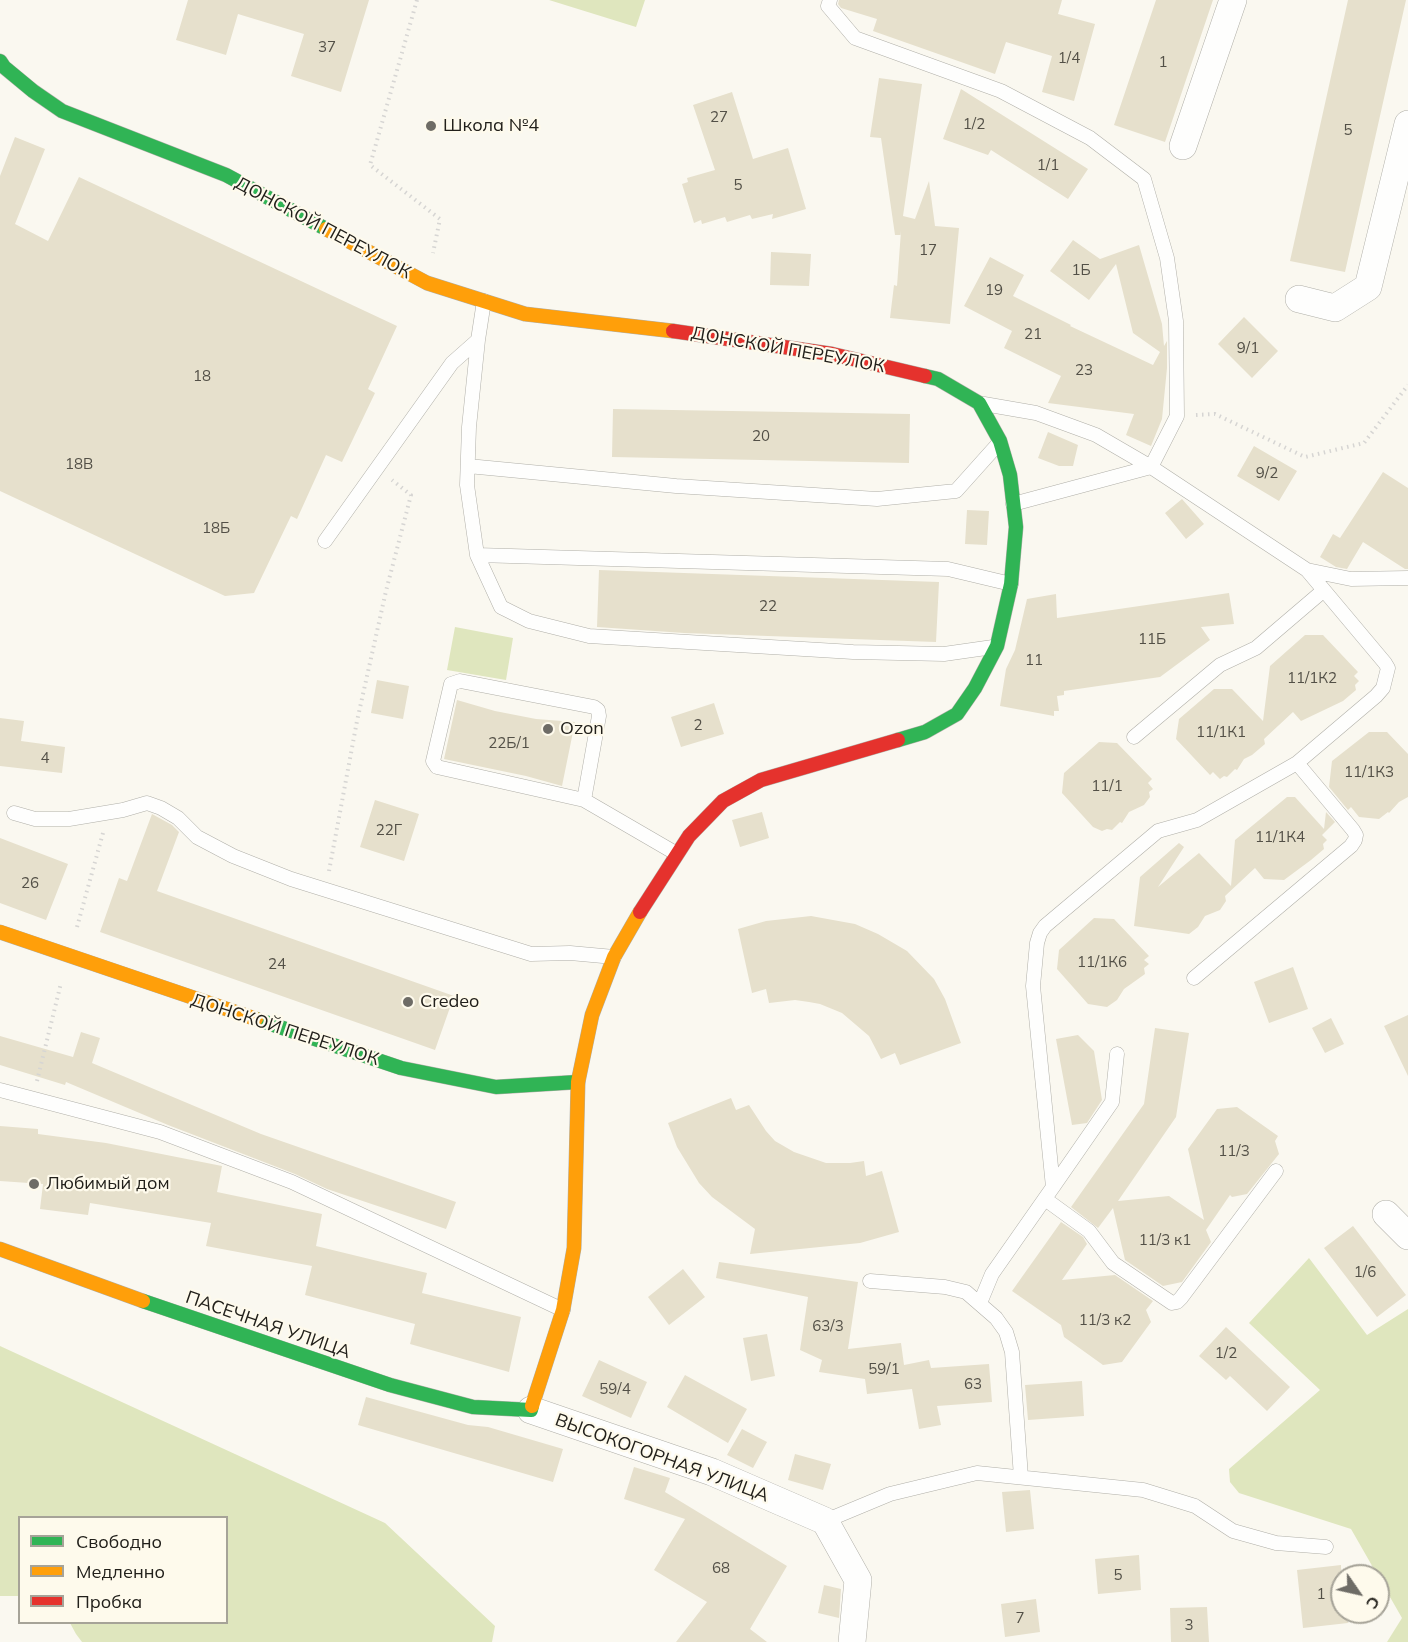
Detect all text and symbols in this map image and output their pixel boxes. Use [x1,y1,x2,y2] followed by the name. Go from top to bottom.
[318,38,336,56] house number: 37
[1058,49,1080,67] house number: 1/4
[1159,53,1167,71] house number: 1
[710,108,728,126] house number: 27
[443,115,539,137] place label: Школа №4
[963,115,985,133] house number: 1/2
[424,119,438,133] marker: Школа №4
[1344,121,1352,139] house number: 5
[1037,156,1059,174] house number: 1/1
[231,172,415,284] street label: ДОНСКОЙ ПЕРЕУЛОК
[734,176,742,194] house number: 5
[919,241,937,259] house number: 17
[1071,261,1091,279] house number: 1Б
[985,281,1003,299] house number: 19
[690,322,886,378] street label: ДОНСКОЙ ПЕРЕУЛОК
[1024,325,1042,343] house number: 21
[1237,339,1259,357] house number: 9/1
[1075,361,1093,379] house number: 23
[193,367,211,385] house number: 18
[752,427,770,445] house number: 20
[65,455,93,473] house number: 18В
[1256,464,1278,482] house number: 9/2
[202,519,230,537] house number: 18Б
[759,597,777,615] house number: 22
[1138,630,1166,648] house number: 11Б
[1025,651,1043,669] house number: 11
[1287,669,1337,687] house number: 11/1К2
[694,716,702,734] house number: 2
[560,718,604,740] place label: Ozon
[541,722,555,736] marker: Ozon
[1196,723,1246,741] house number: 11/1К1
[488,734,530,752] house number: 22Б/1
[41,749,49,767] house number: 4
[1344,763,1394,781] house number: 11/1К3
[1091,777,1123,795] house number: 11/1
[376,821,402,839] house number: 22Г
[1255,828,1305,846] house number: 11/1К4
[21,874,39,892] house number: 26
[1077,953,1127,971] house number: 11/1К6
[268,955,286,973] house number: 24
[188,989,382,1071] street label: ДОНСКОЙ ПЕРЕУЛОК
[420,991,479,1013] place label: Credeo
[401,995,415,1009] marker: Credeo
[1218,1142,1250,1160] house number: 11/3
[46,1173,169,1195] place label: Любимый дом
[27,1177,41,1191] marker: Любимый дом
[1139,1231,1191,1249] house number: 11/3 к1
[1354,1263,1376,1281] house number: 1/6
[183,1287,353,1363] street label: ПАСЕЧНАЯ УЛИЦА
[1079,1311,1131,1329] house number: 11/3 к2
[812,1317,844,1335] house number: 63/3
[1215,1344,1237,1362] house number: 1/2
[868,1360,900,1378] house number: 59/1
[964,1375,982,1393] house number: 63
[599,1380,631,1398] house number: 59/4
[552,1409,772,1507] street label: ВЫСОКОГОРНАЯ УЛИЦА
[18,1516,228,1624] legend
[76,1530,162,1553] text: Свободно
[712,1559,730,1577] house number: 68
[76,1560,165,1583] text: Медленно
[1330,1564,1390,1624] north arrow
[1114,1566,1122,1584] house number: 5
[1317,1585,1325,1603] house number: 1
[76,1590,142,1613] text: Пробка
[1362,1593,1385,1613] text: С
[1016,1609,1024,1627] house number: 7
[1185,1616,1193,1634] house number: 3

